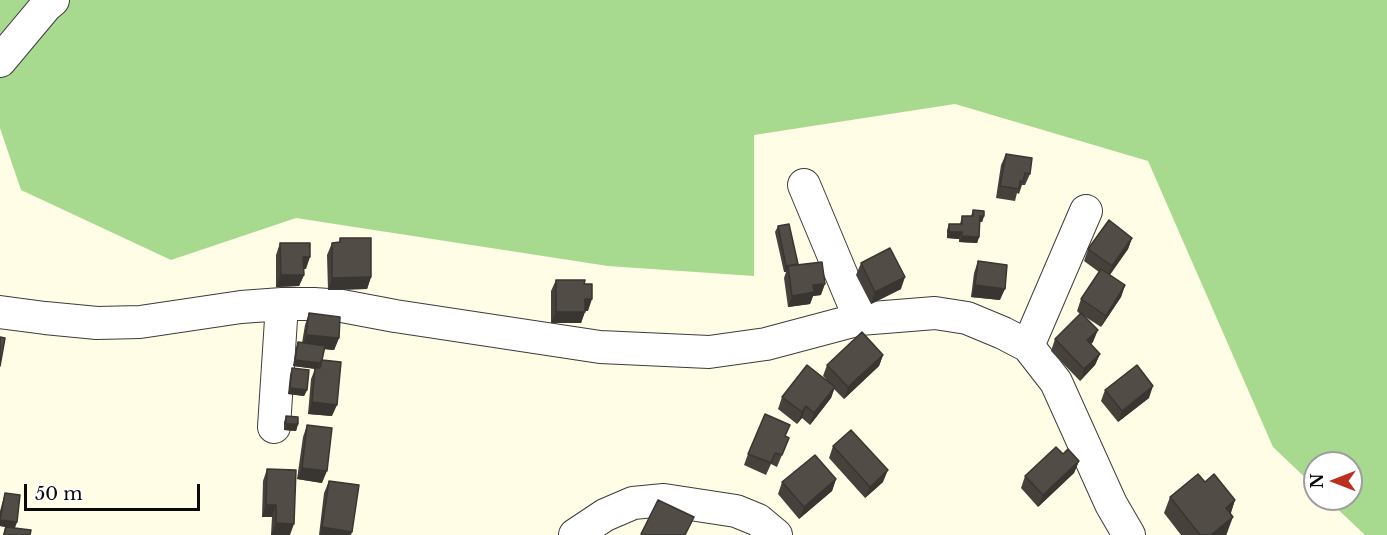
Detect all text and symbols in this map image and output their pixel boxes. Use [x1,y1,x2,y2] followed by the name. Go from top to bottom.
[1303,451,1363,511] north arrow
[27,472,202,510] scale bar
[1307,473,1327,489] text: N
[35,483,83,505] text: 50 m

